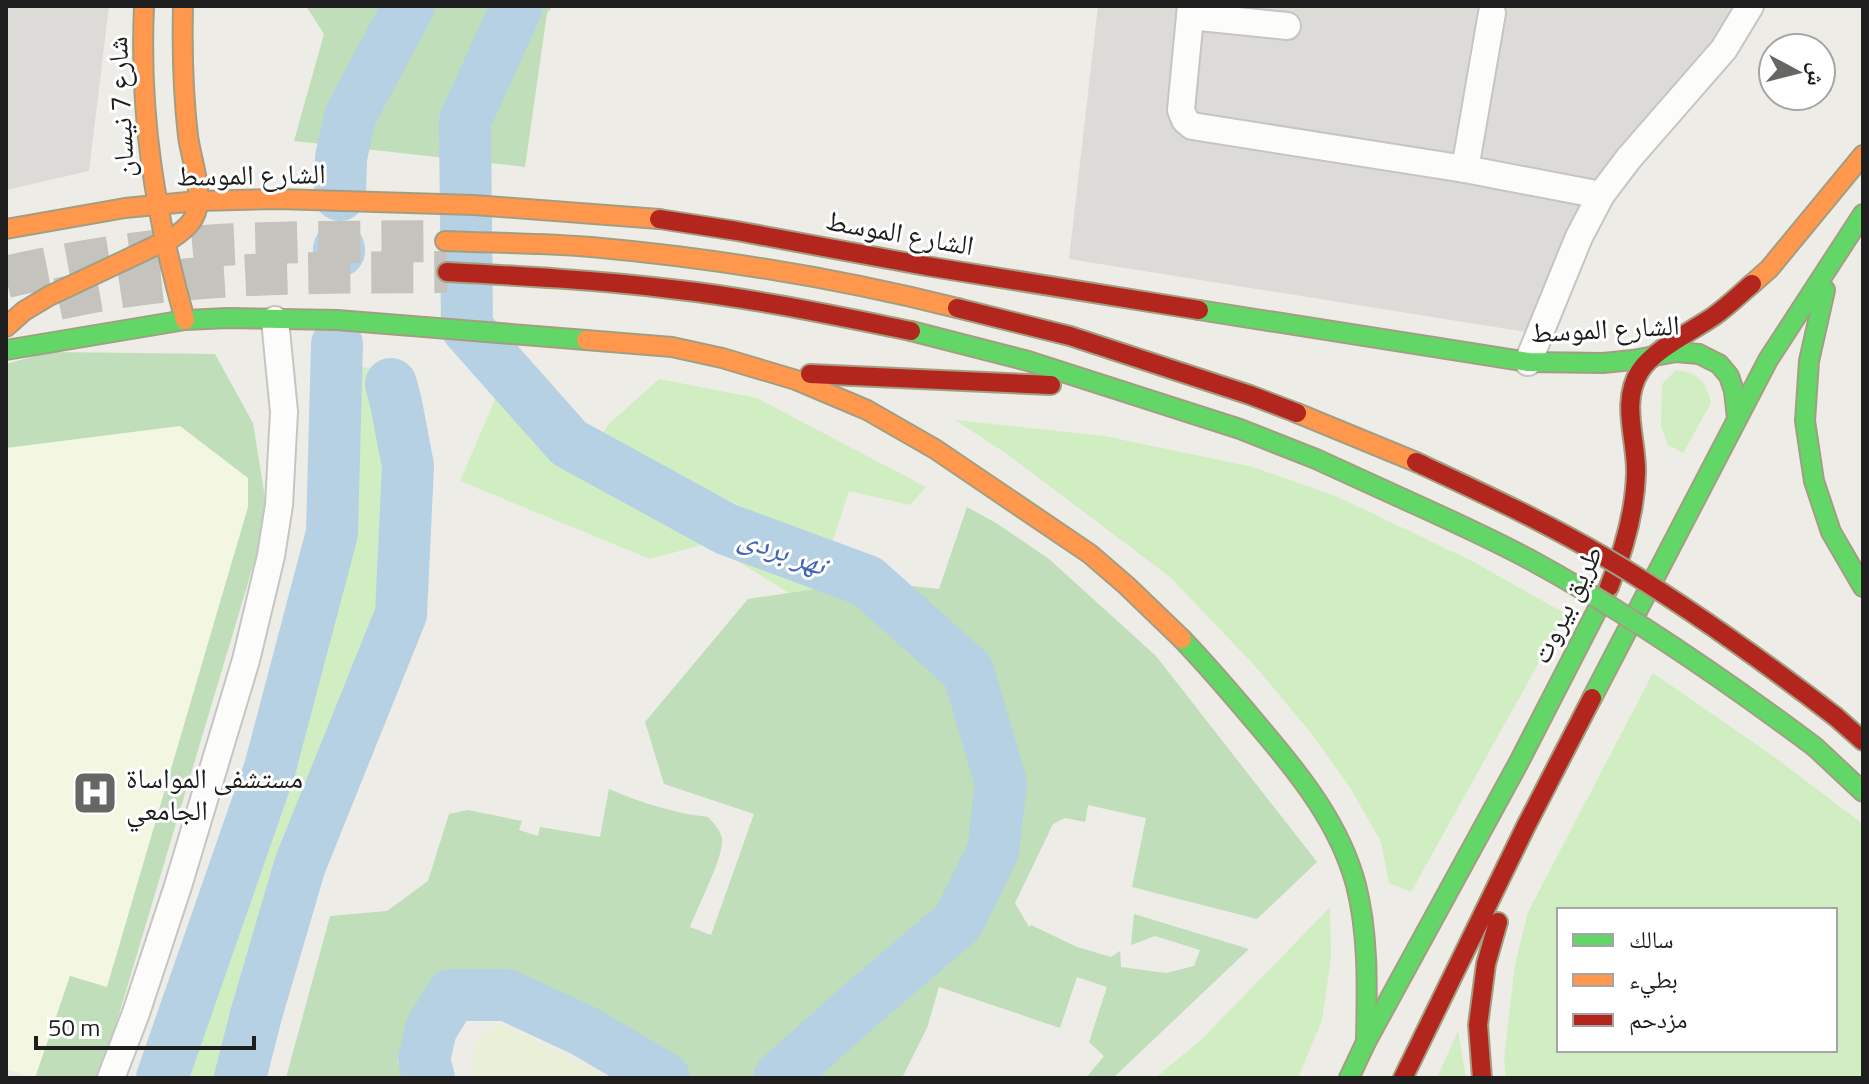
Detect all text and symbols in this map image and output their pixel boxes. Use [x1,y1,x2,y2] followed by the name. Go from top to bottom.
[1757,32,1837,112] north arrow
[95,35,145,179] street label: شارع 7 نيسان
[1799,61,1835,88] text: ش
[176,151,326,197] street label: الشارع الموسط
[823,198,977,266] street label: الشارع الموسط
[1529,303,1681,353] street label: الشارع الموسط
[733,513,837,589] water label: نهر بردى
[1519,537,1613,671] street label: طريق بيروت
[126,756,303,833] place label: مستشفى المواساة الجامعي
[71,769,119,817] hospital icon: مستشفى المواساة الجامعي
[1557,908,1837,1052] legend
[1629,921,1674,957] text: سالك
[1629,961,1678,999] text: بطيء
[36,1000,254,1050] scale bar
[1629,1001,1688,1037] text: مزدحم
[48,1009,100,1045] text: 50 m

